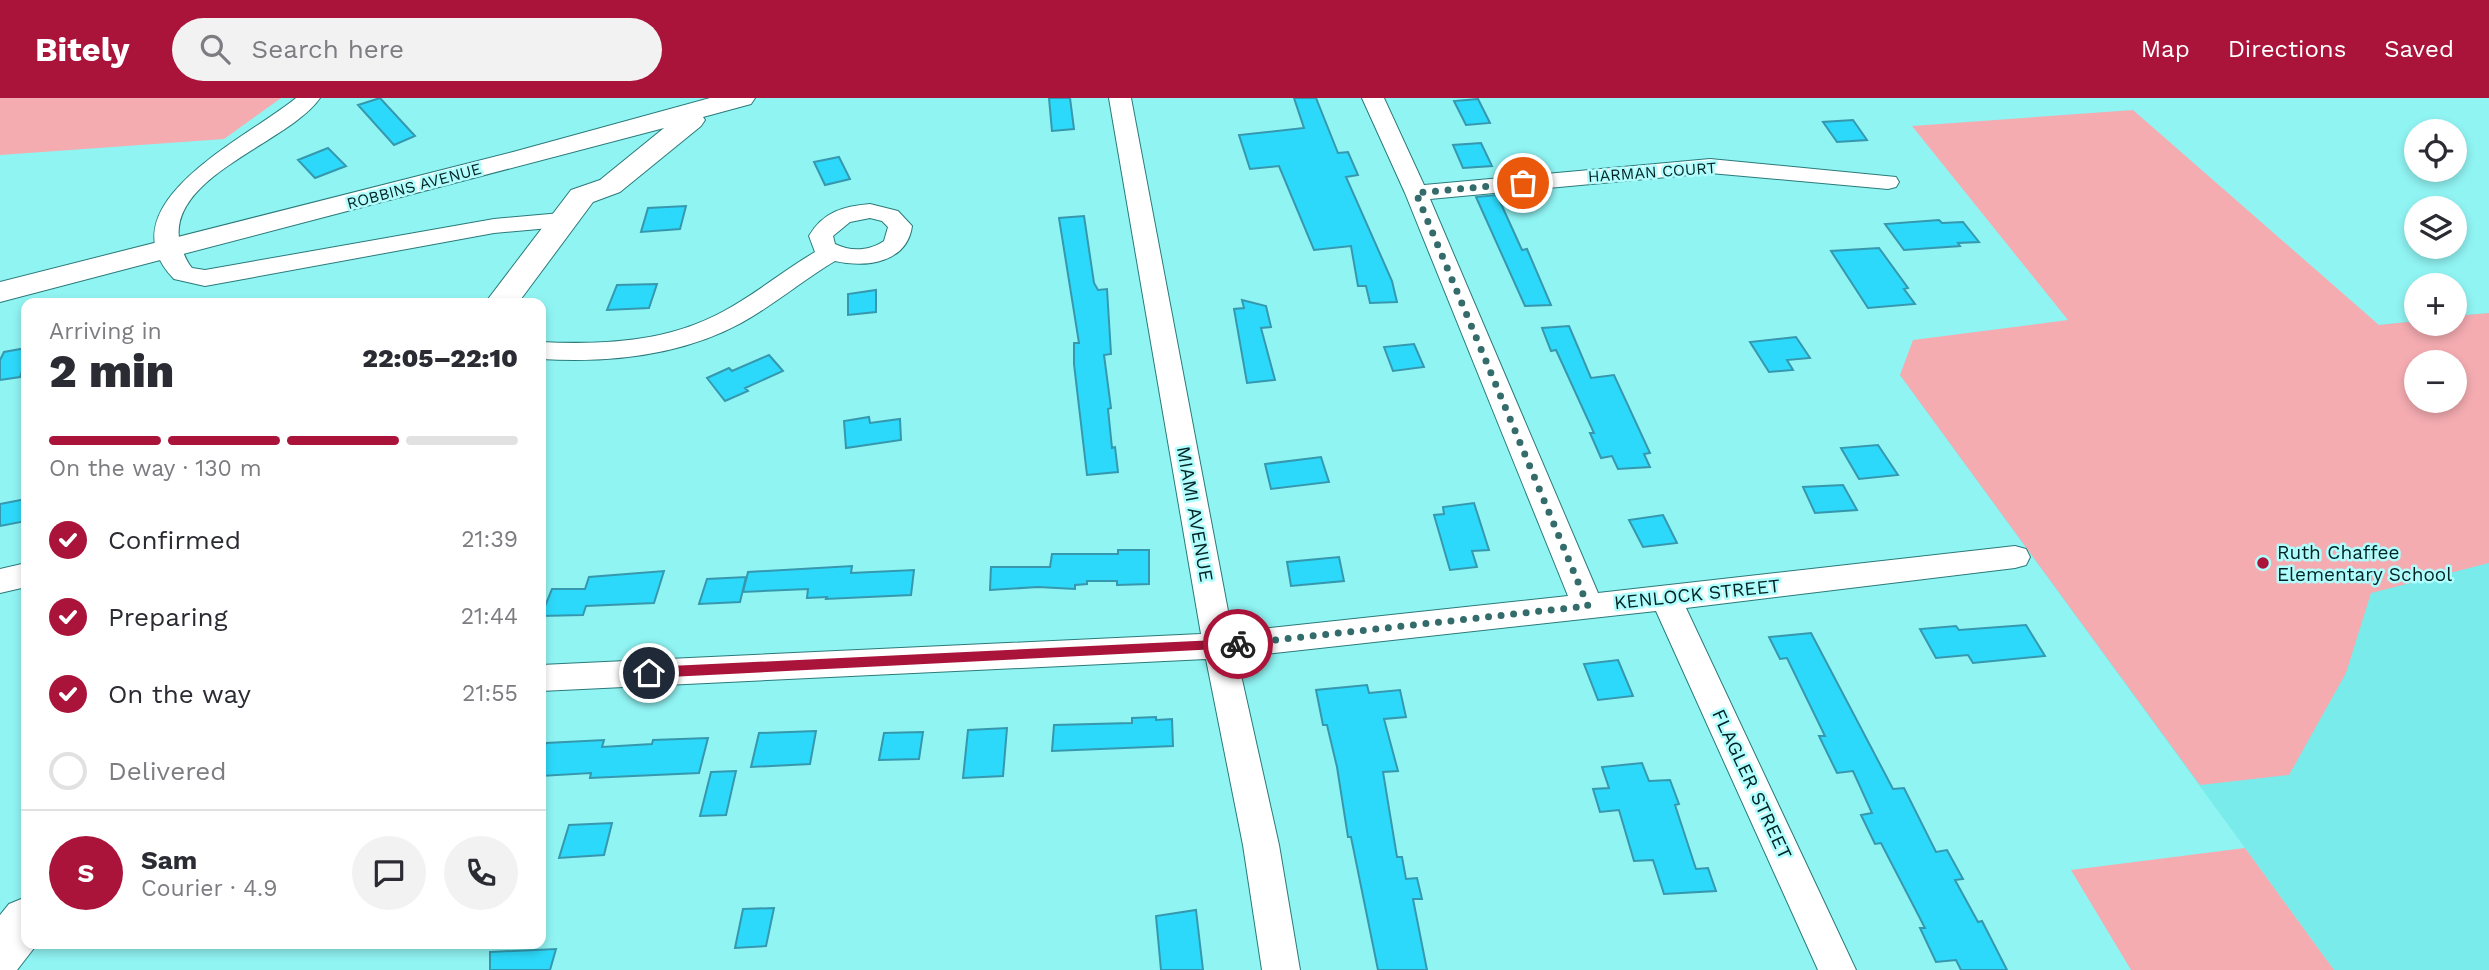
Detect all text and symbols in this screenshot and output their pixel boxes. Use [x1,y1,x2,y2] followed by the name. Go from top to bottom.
[172,18,662,81] search box
[35,30,130,69] text: Bitely
[196,30,234,68] icon: search
[252,34,404,64] text: Search here
[2141,35,2190,63] text: Map
[2228,35,2346,63] text: Directions
[2384,35,2454,63] text: Saved
[2404,119,2467,413] map controls
[2404,119,2467,182] button: locate
[1493,153,1553,213] pin
[1587,158,1717,186] street label: HARMAN COURT
[345,159,483,213] street label: ROBBINS AVENUE
[1504,164,1542,202] icon: bag
[2404,196,2467,259] button: layers
[2404,273,2467,336] button: +
[49,318,162,345] text: Arriving in
[362,343,518,373] text: 22:05–22:10
[49,344,174,398] text: 2 min
[2404,350,2467,413] button: −
[1172,444,1218,584] street label: MIAMI AVENUE
[49,455,262,482] text: On the way · 130 m
[49,521,87,559] icon: check
[108,525,241,555] text: Confirmed
[461,526,518,553] text: 21:39
[2277,541,2452,586] place label: Ruth Chaffee Elementary School
[2255,555,2271,571] marker: Ruth Chaffee Elementary School
[1613,574,1781,614] street label: KENLOCK STREET
[49,598,87,636] icon: check
[108,602,228,632] text: Preparing
[461,603,518,630] text: 21:44
[1203,609,1273,679] courier
[1219,625,1257,663] icon: bike
[619,643,679,703] pin
[630,654,668,692] icon: home
[49,675,87,713] icon: check
[108,679,251,709] text: On the way
[462,680,518,707] text: 21:55
[1707,705,1797,863] street label: FLAGLER STREET
[108,756,227,786] text: Delivered
[352,836,426,910] button: chat
[444,836,518,910] button: phone
[141,845,197,875] text: Sam
[78,858,94,888] text: S
[141,875,277,902] text: Courier · 4.9

